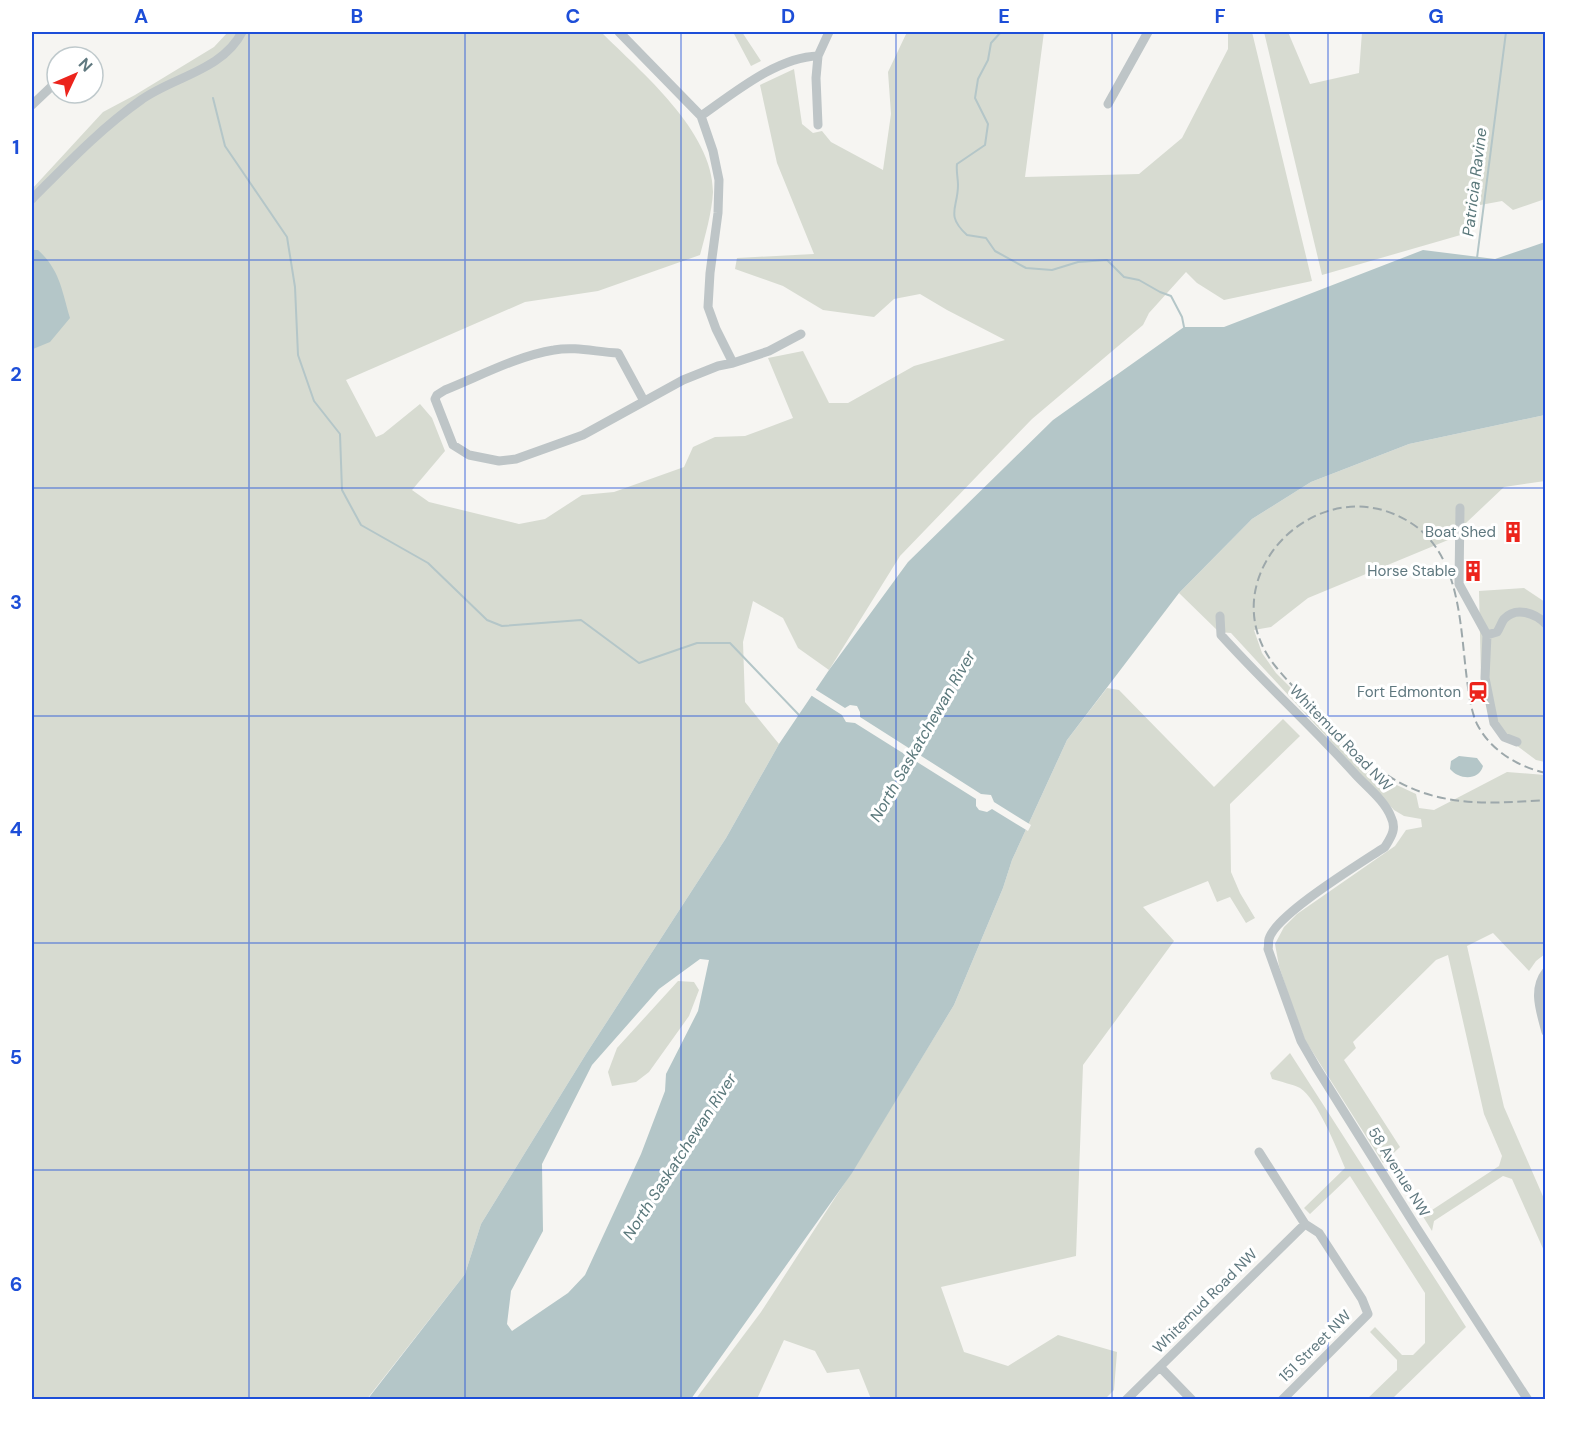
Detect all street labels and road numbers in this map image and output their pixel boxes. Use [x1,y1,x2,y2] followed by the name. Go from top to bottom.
[1285,681,1397,796] street label: Whitemud Road NW
[1363,1123,1435,1221] street label: 58 Avenue NW
[1148,1244,1262,1358] street label: Whitemud Road NW
[1275,1305,1356,1386] street label: 151 Street NW

